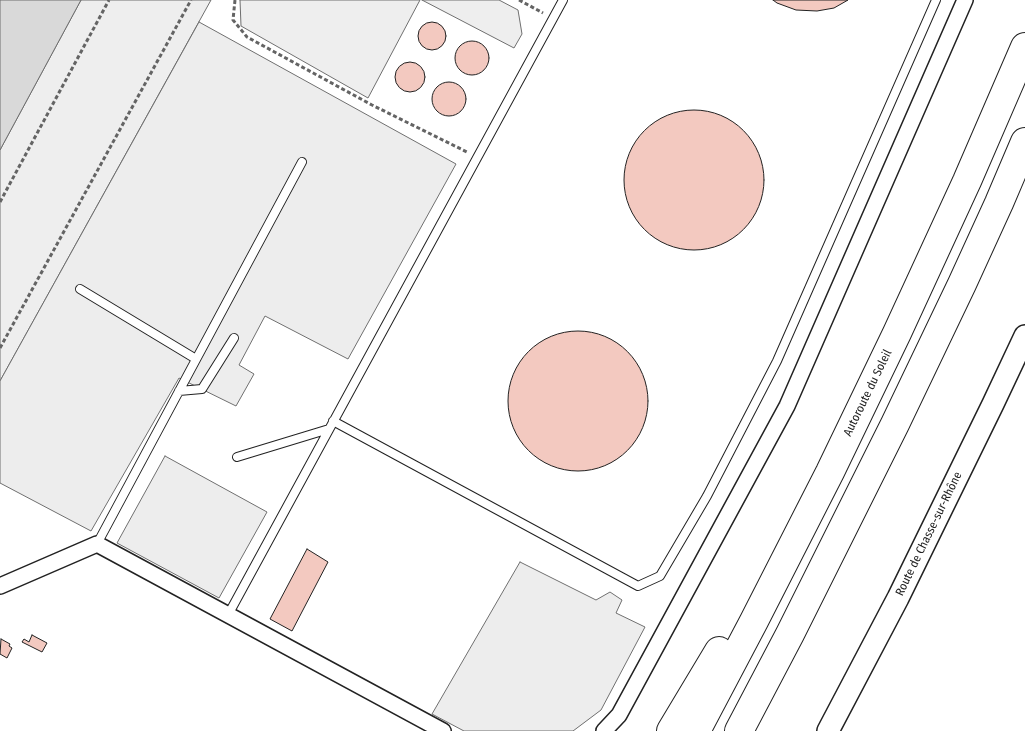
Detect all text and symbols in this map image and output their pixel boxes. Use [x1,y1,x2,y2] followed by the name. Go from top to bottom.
[841,347,895,439] street label: Autoroute du Soleil
[893,470,965,598] street label: Route de Chasse-sur-Rhône

